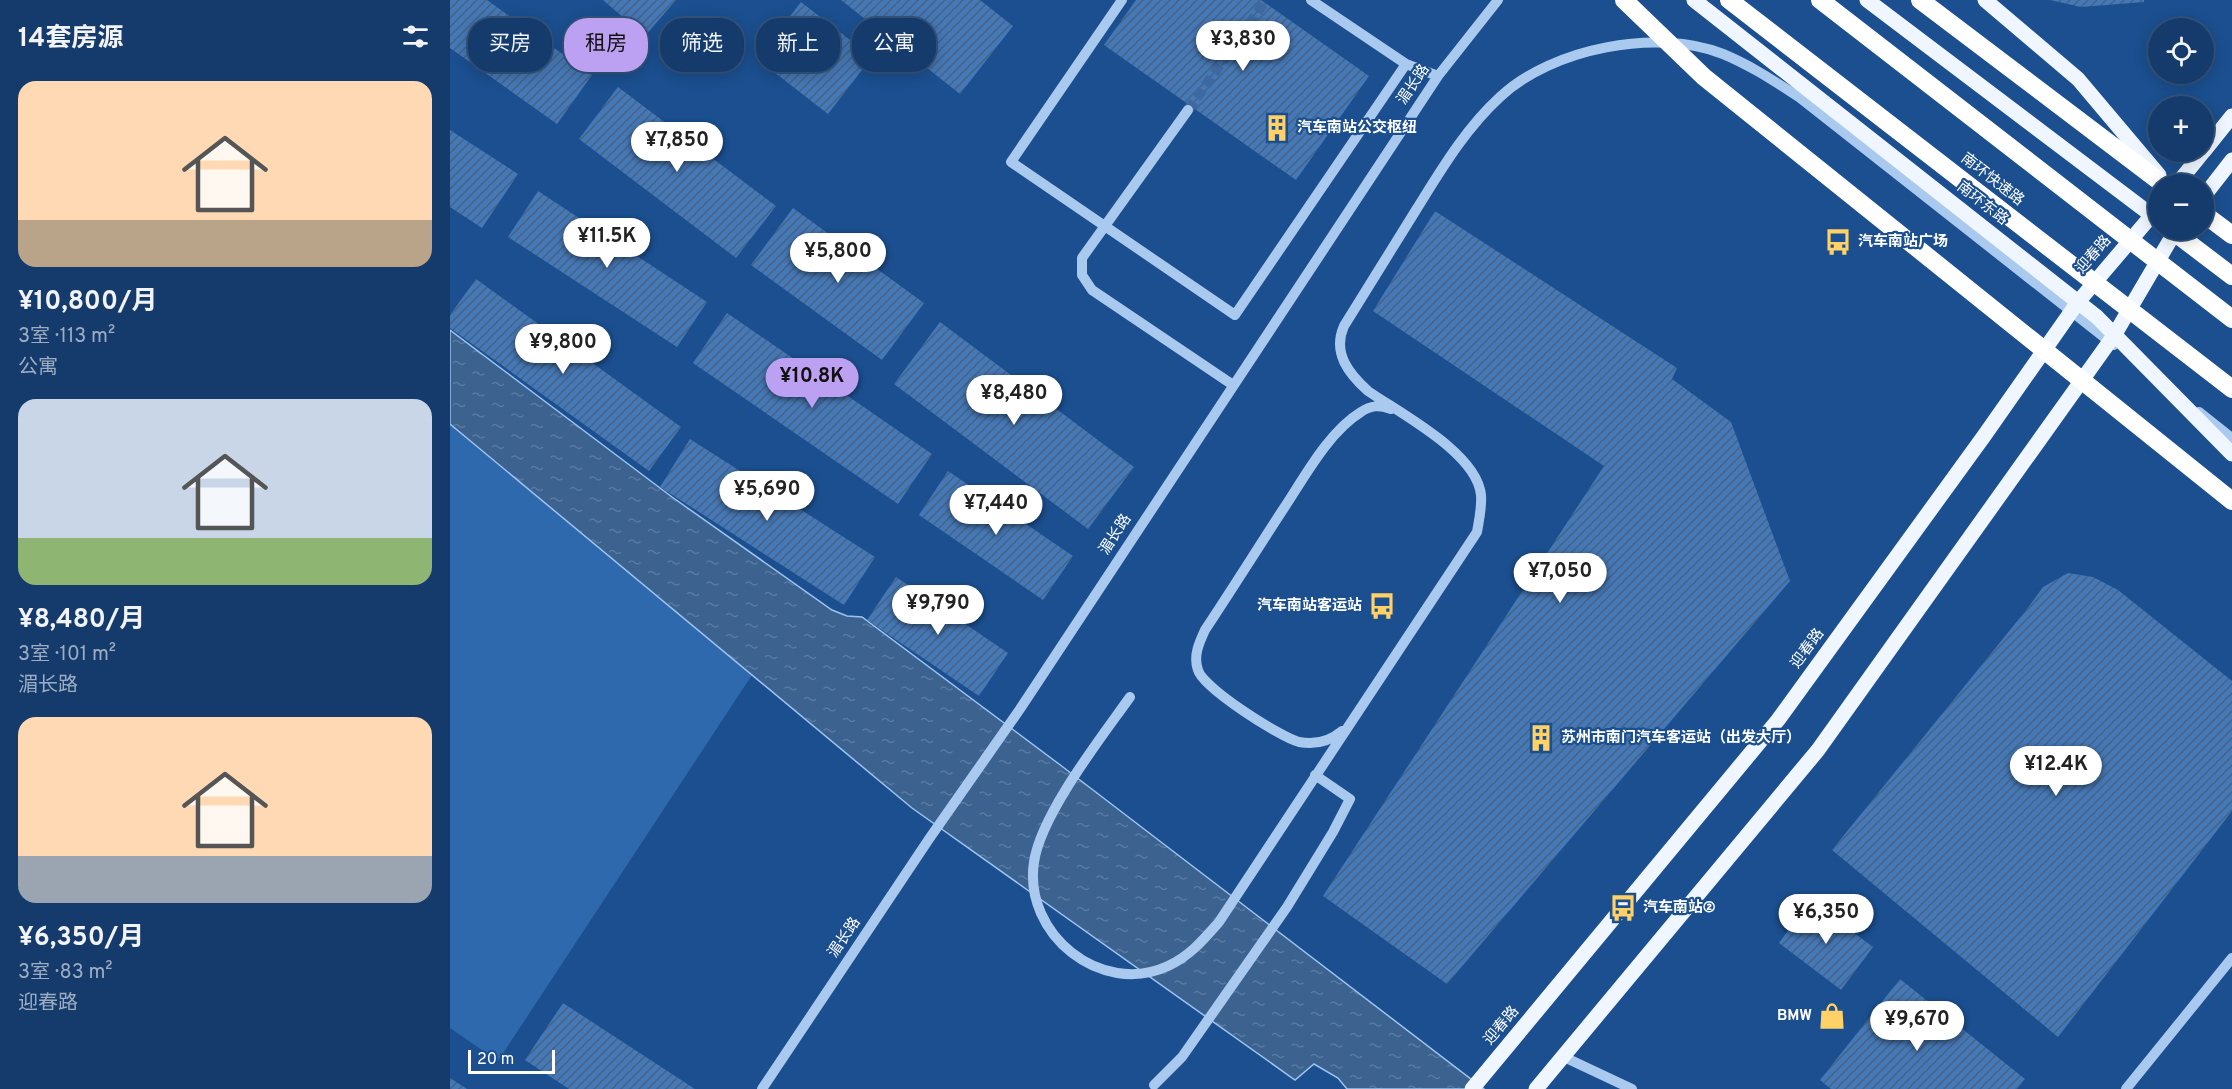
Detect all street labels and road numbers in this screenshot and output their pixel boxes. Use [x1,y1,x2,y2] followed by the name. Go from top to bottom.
[1394,61,1434,109] street label: 湄长路
[1957,149,2027,211] street label: 南环快速路
[1953,178,2011,230] street label: 南环东路
[2072,232,2116,278] street label: 迎春路
[1096,511,1136,559] street label: 湄长路
[1787,625,1829,673] street label: 迎春路
[825,914,865,962] street label: 湄长路
[1480,1003,1524,1049] street label: 迎春路

